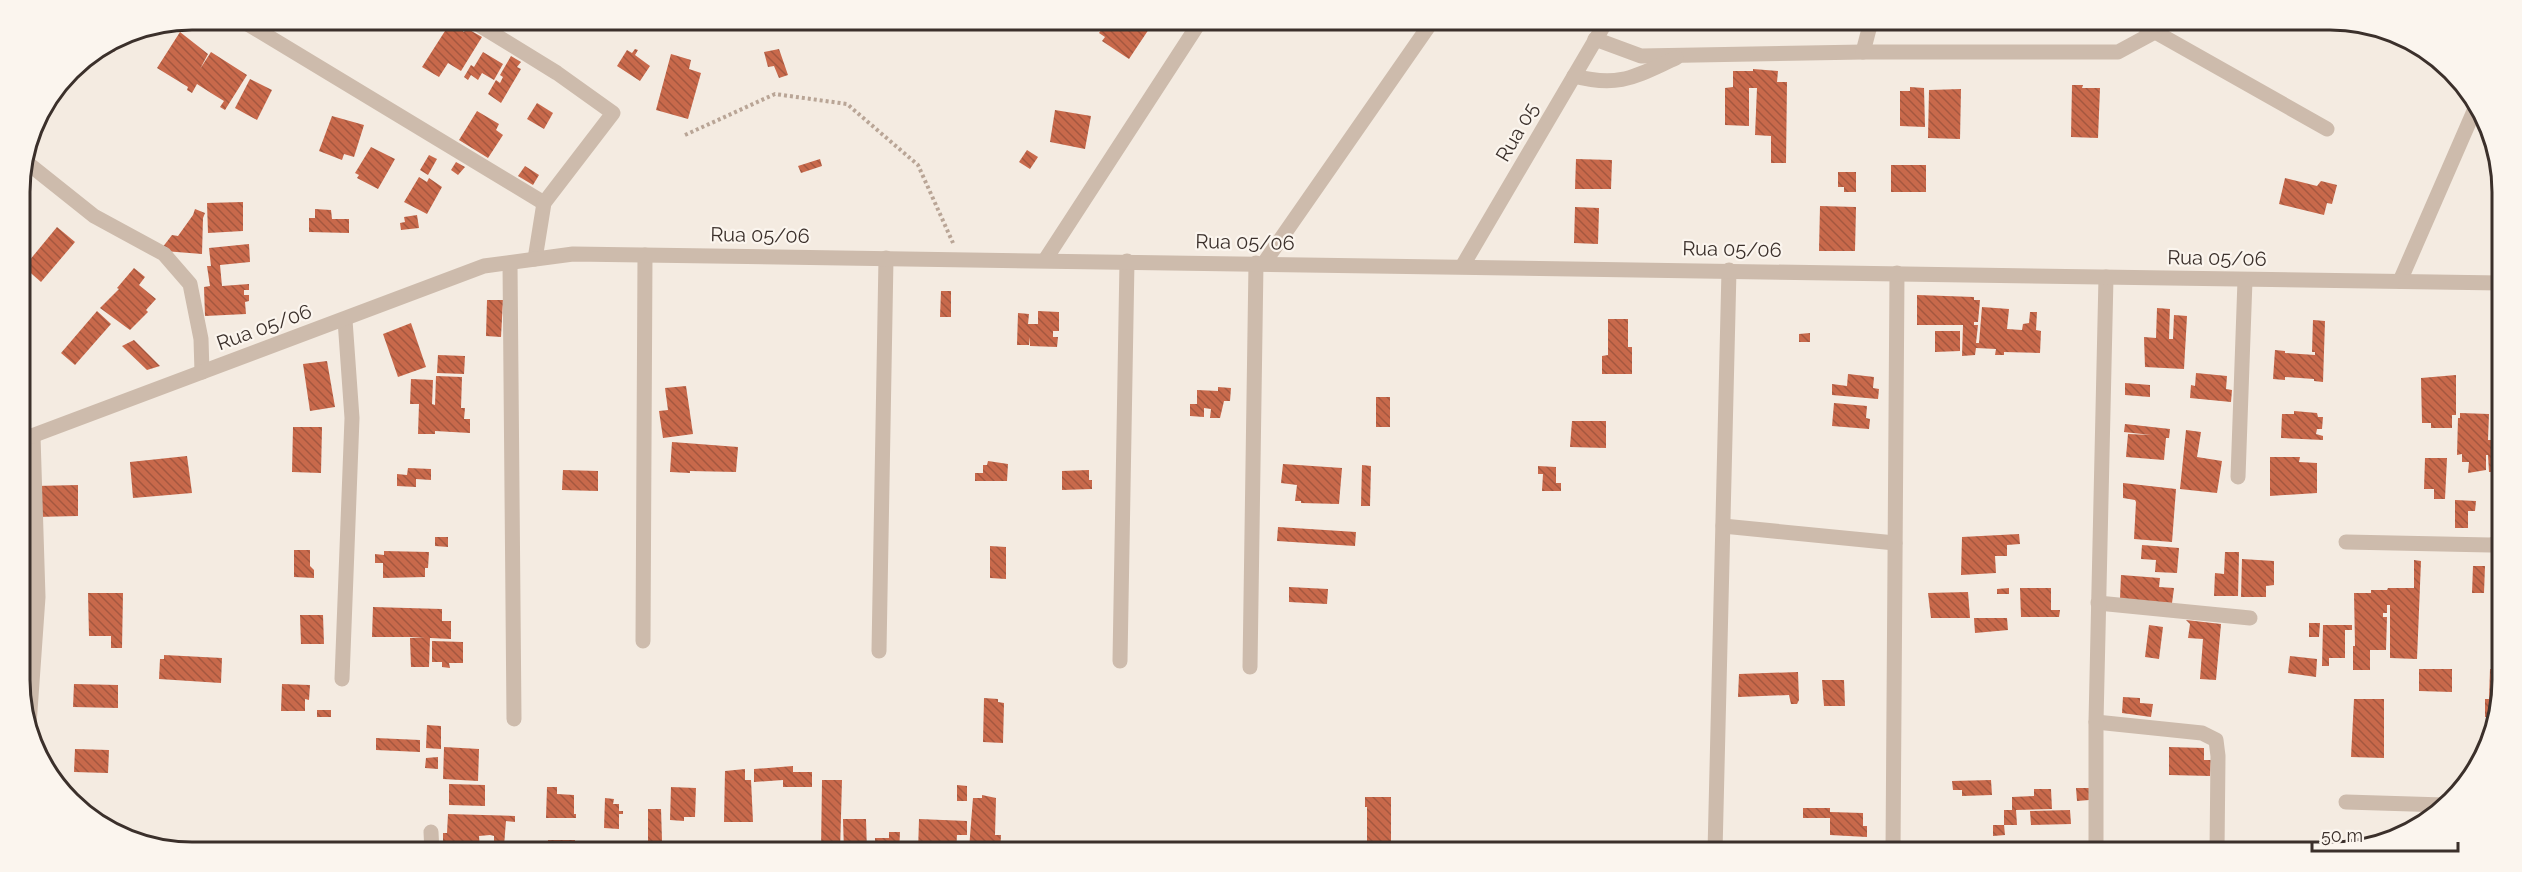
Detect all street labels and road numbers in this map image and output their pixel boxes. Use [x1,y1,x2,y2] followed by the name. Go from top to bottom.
[1491,98,1543,166] street label: Rua 05
[710,222,810,248] street label: Rua 05/06
[1195,229,1295,255] street label: Rua 05/06
[1682,236,1782,262] street label: Rua 05/06
[2167,245,2267,271] street label: Rua 05/06
[213,299,315,355] street label: Rua 05/06

